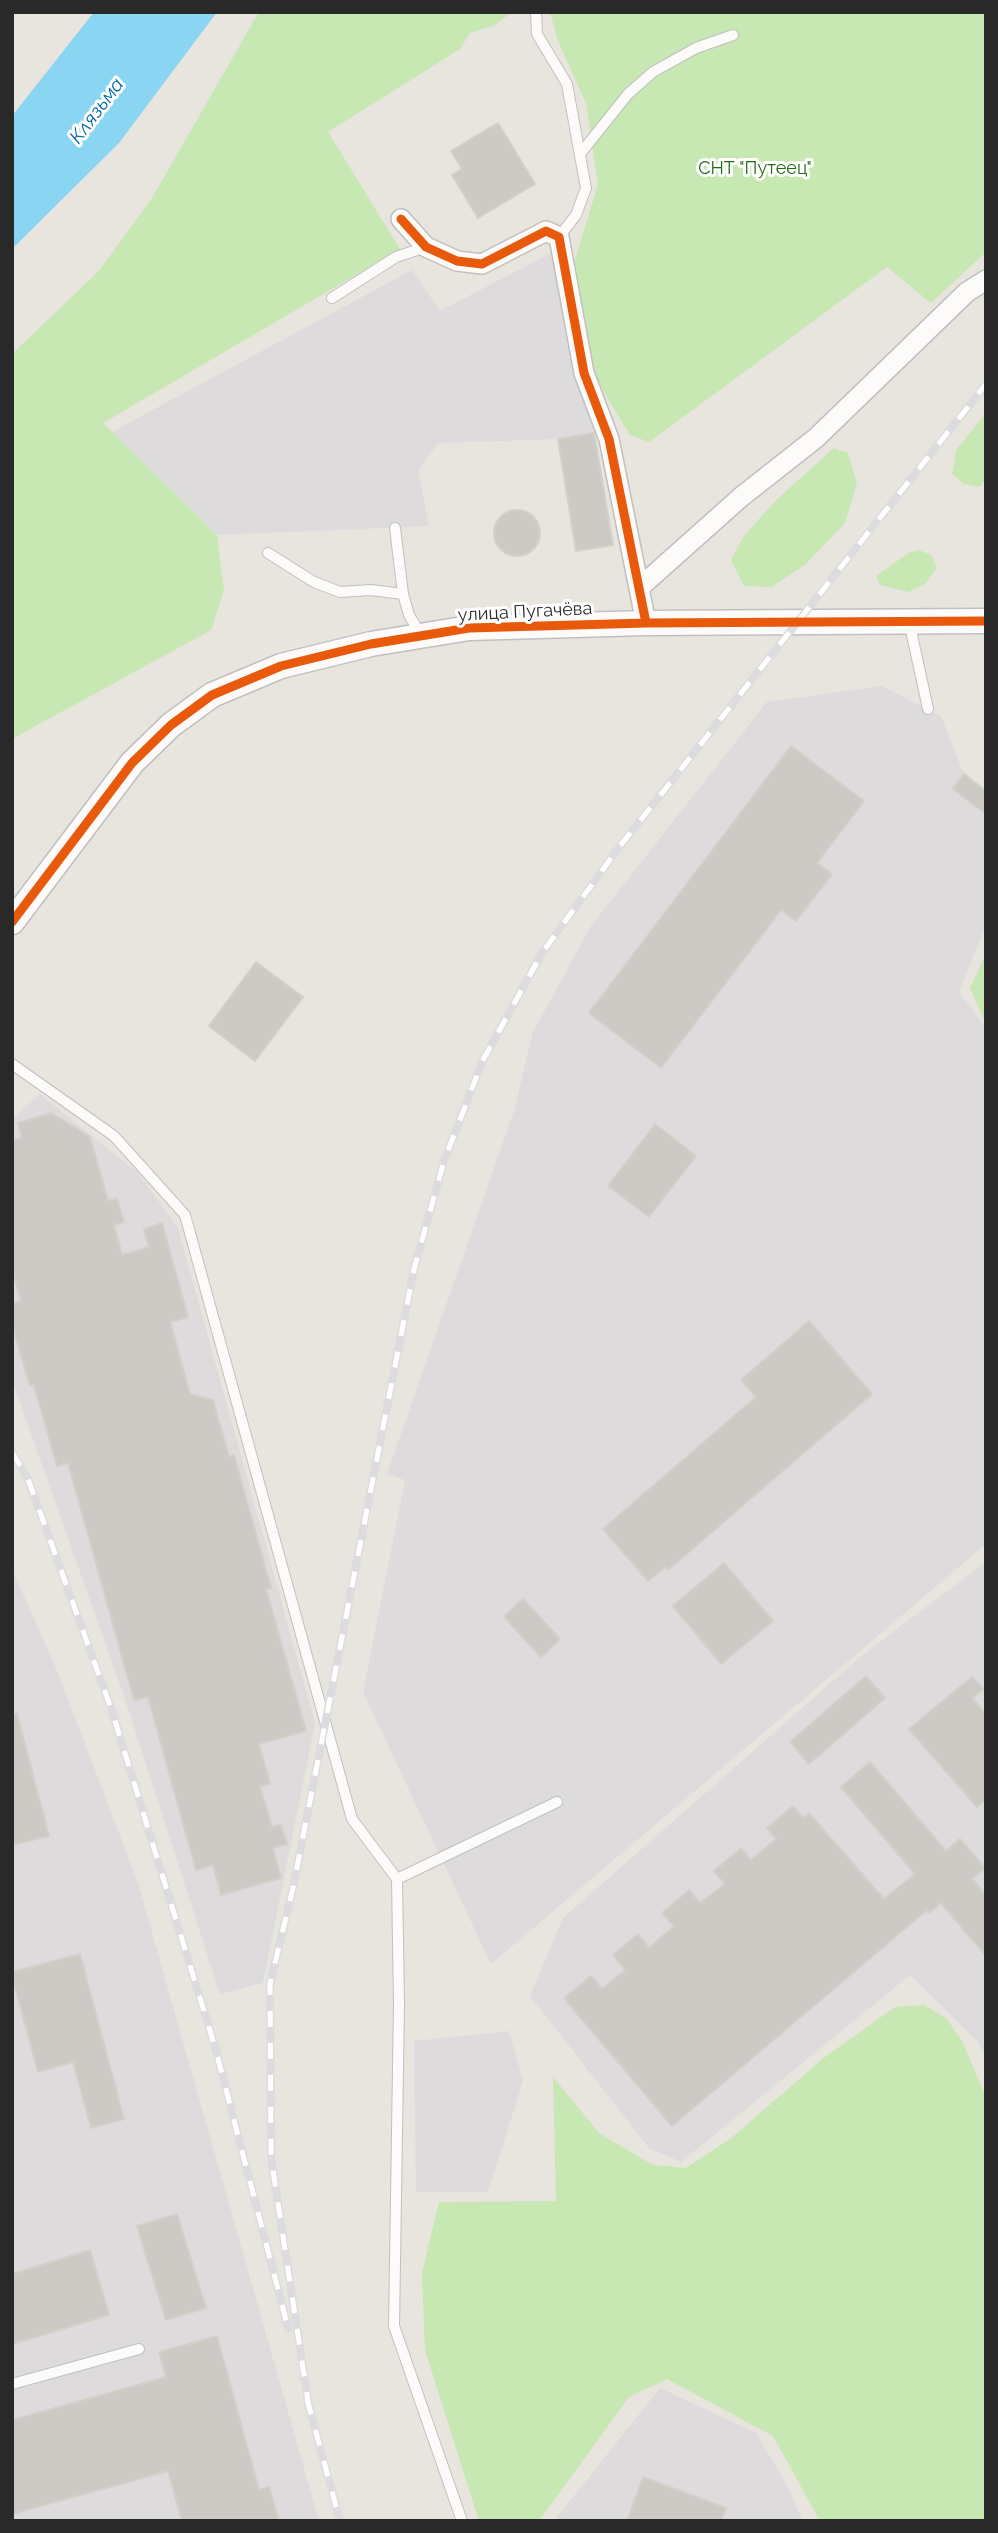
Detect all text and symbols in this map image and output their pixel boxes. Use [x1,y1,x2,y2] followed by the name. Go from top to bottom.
[65,74,129,148] water label: Клязьма
[698,158,812,180] park label: СНТ "Путеец"
[457,598,593,626] street label: улица Пугачёва

